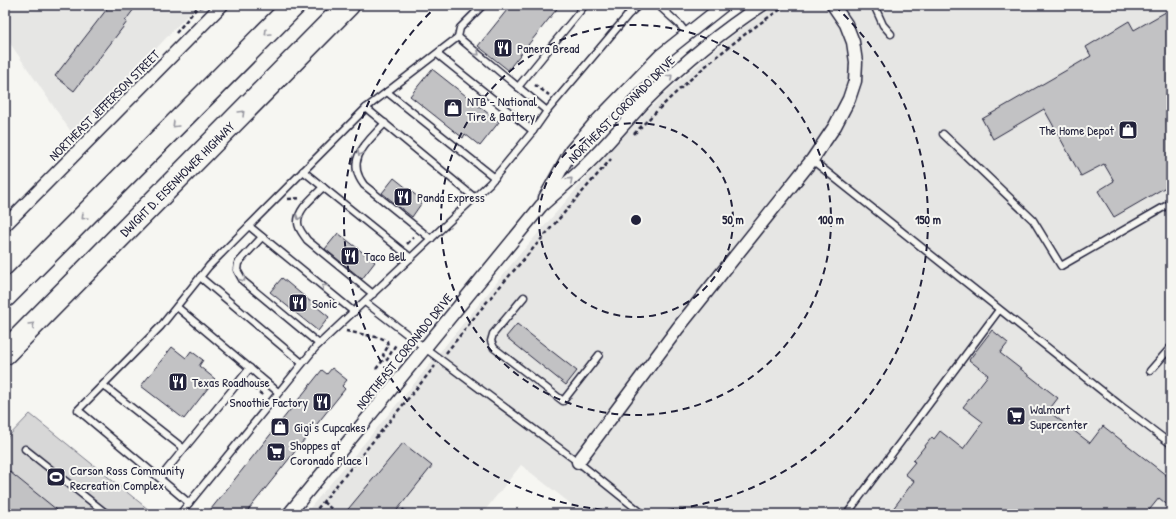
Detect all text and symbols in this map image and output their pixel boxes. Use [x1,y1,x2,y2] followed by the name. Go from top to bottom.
[264,28,272,36] one-way arrow
[492,37,514,59] restaurant icon: Panera Bread
[517,39,579,57] place label: Panera Bread
[45,45,164,164] street label: NORTHEAST JEFFERSON STREET
[473,49,480,56] one-way arrow
[563,51,679,167] street label: NORTHEAST CORONADO DRIVE
[665,74,673,82] one-way arrow
[467,92,537,125] place label: NTB - National Tire & Battery
[442,97,464,119] shop icon: NTB - National Tire & Battery
[237,110,245,118] one-way arrow
[116,117,239,240] street label: DWIGHT D. EISENHOWER HIGHWAY
[1117,119,1139,141] shop icon: The Home Depot
[172,120,180,128] one-way arrow
[1039,121,1115,139] place label: The Home Depot
[358,149,365,156] one-way arrow
[565,178,572,185] one-way arrow
[392,186,414,208] restaurant icon: Panda Express
[417,188,485,206] place label: Panda Express
[722,211,744,228] text: 50 m
[818,211,844,228] text: 100 m
[915,211,941,228] text: 150 m
[81,212,89,220] one-way arrow
[629,213,643,227] centre of rings
[296,214,304,221] one-way arrow
[339,245,361,267] restaurant icon: Taco Bell
[364,247,406,265] place label: Taco Bell
[238,274,245,281] one-way arrow
[321,285,328,292] one-way arrow
[351,289,457,413] street label: NORTHEAST CORONADO DRIVE
[287,292,309,314] restaurant icon: Sonic
[312,294,337,312] place label: Sonic
[27,322,35,330] one-way arrow
[167,371,189,393] restaurant icon: Texas Roadhouse
[192,373,270,391] place label: Texas Roadhouse
[311,391,333,413] restaurant icon: Snoothie Factory
[229,393,308,411] place label: Snoothie Factory
[1030,400,1088,433] place label: Walmart Supercenter
[1005,405,1027,427] supermarket icon: Walmart Supercenter
[269,416,291,438] shop icon: Gigi's Cupcakes
[294,418,366,436] place label: Gigi's Cupcakes
[290,436,368,469] place label: Shoppes at Coronado Place I
[265,441,287,463] supermarket icon: Shoppes at Coronado Place I
[70,461,185,494] place label: Carson Ross Community Recreation Complex
[45,466,67,488] sports icon: Carson Ross Community Recreation Complex

